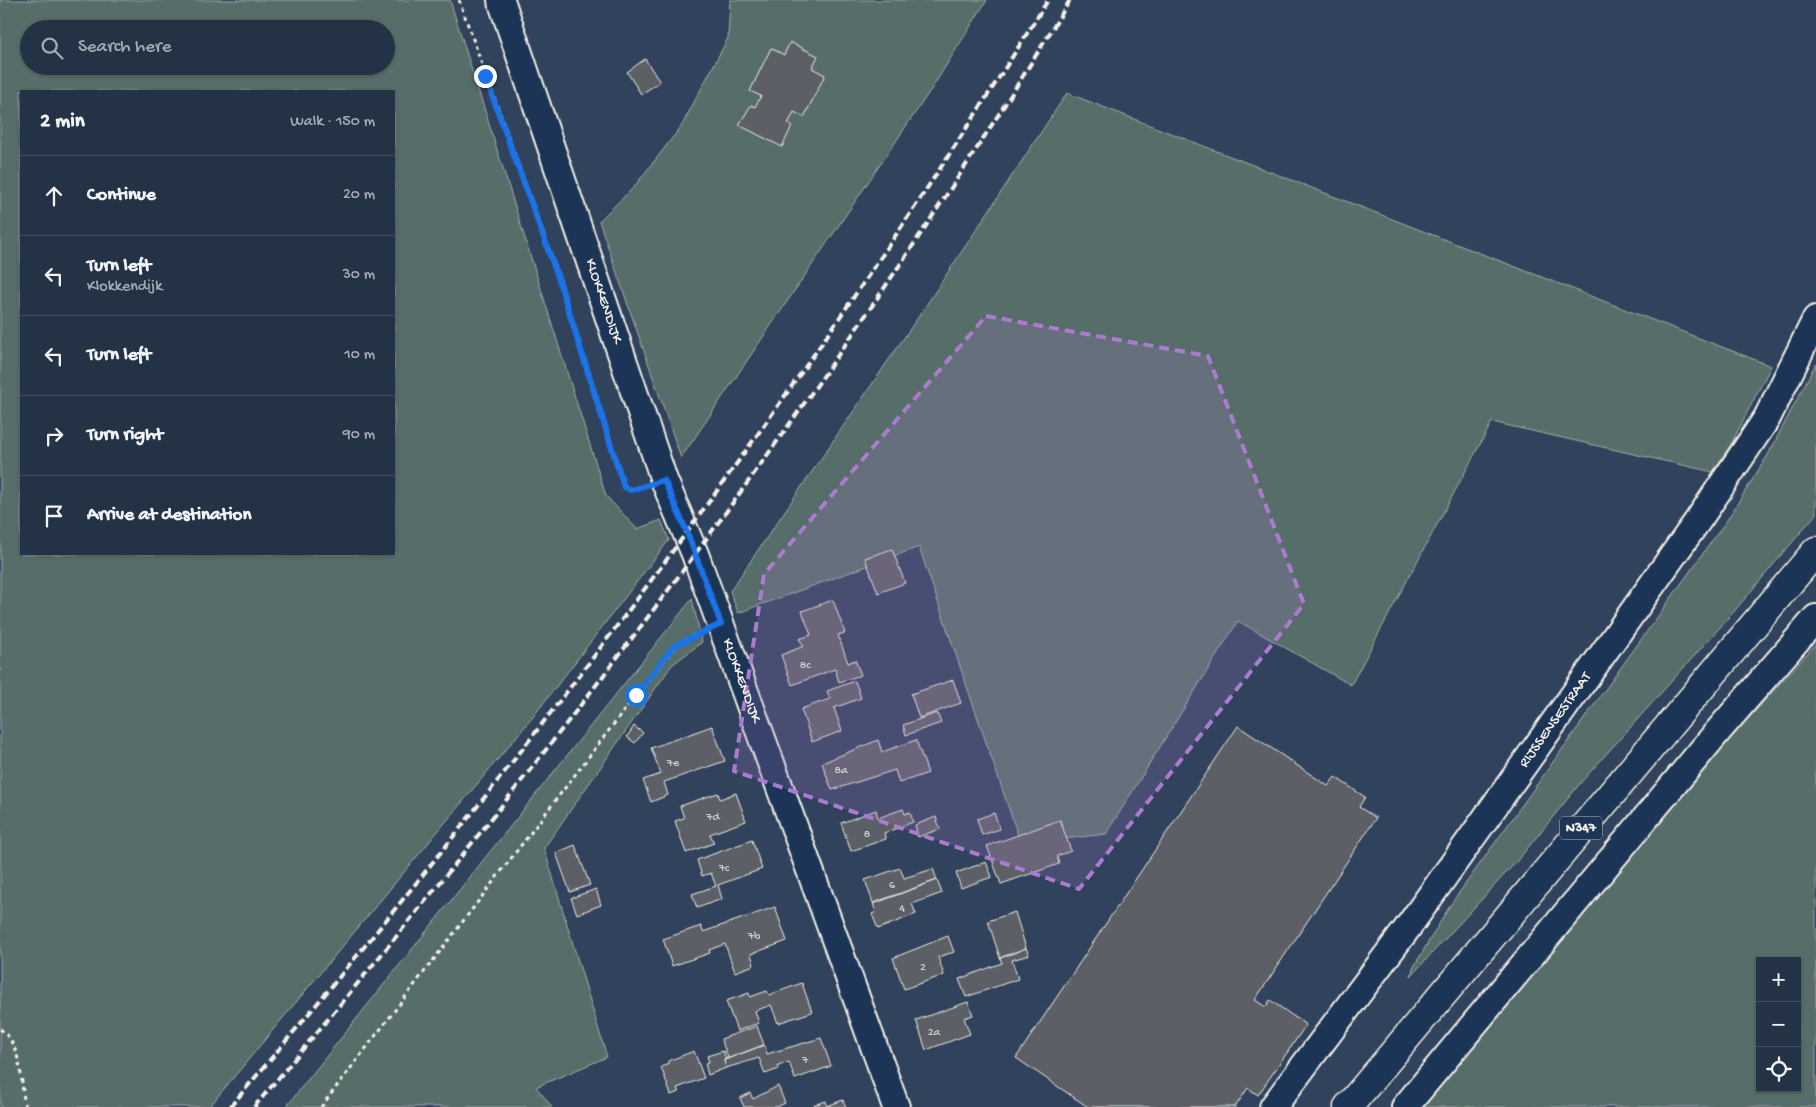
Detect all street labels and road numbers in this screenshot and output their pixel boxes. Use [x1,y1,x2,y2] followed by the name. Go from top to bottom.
[581,257,626,347] street label: KLOKKENDIJK
[718,636,765,727] street label: KLOKKENDIJK
[1515,668,1596,771] street label: RIJSSENSESTRAAT
[1560,816,1602,840] road number: N347

